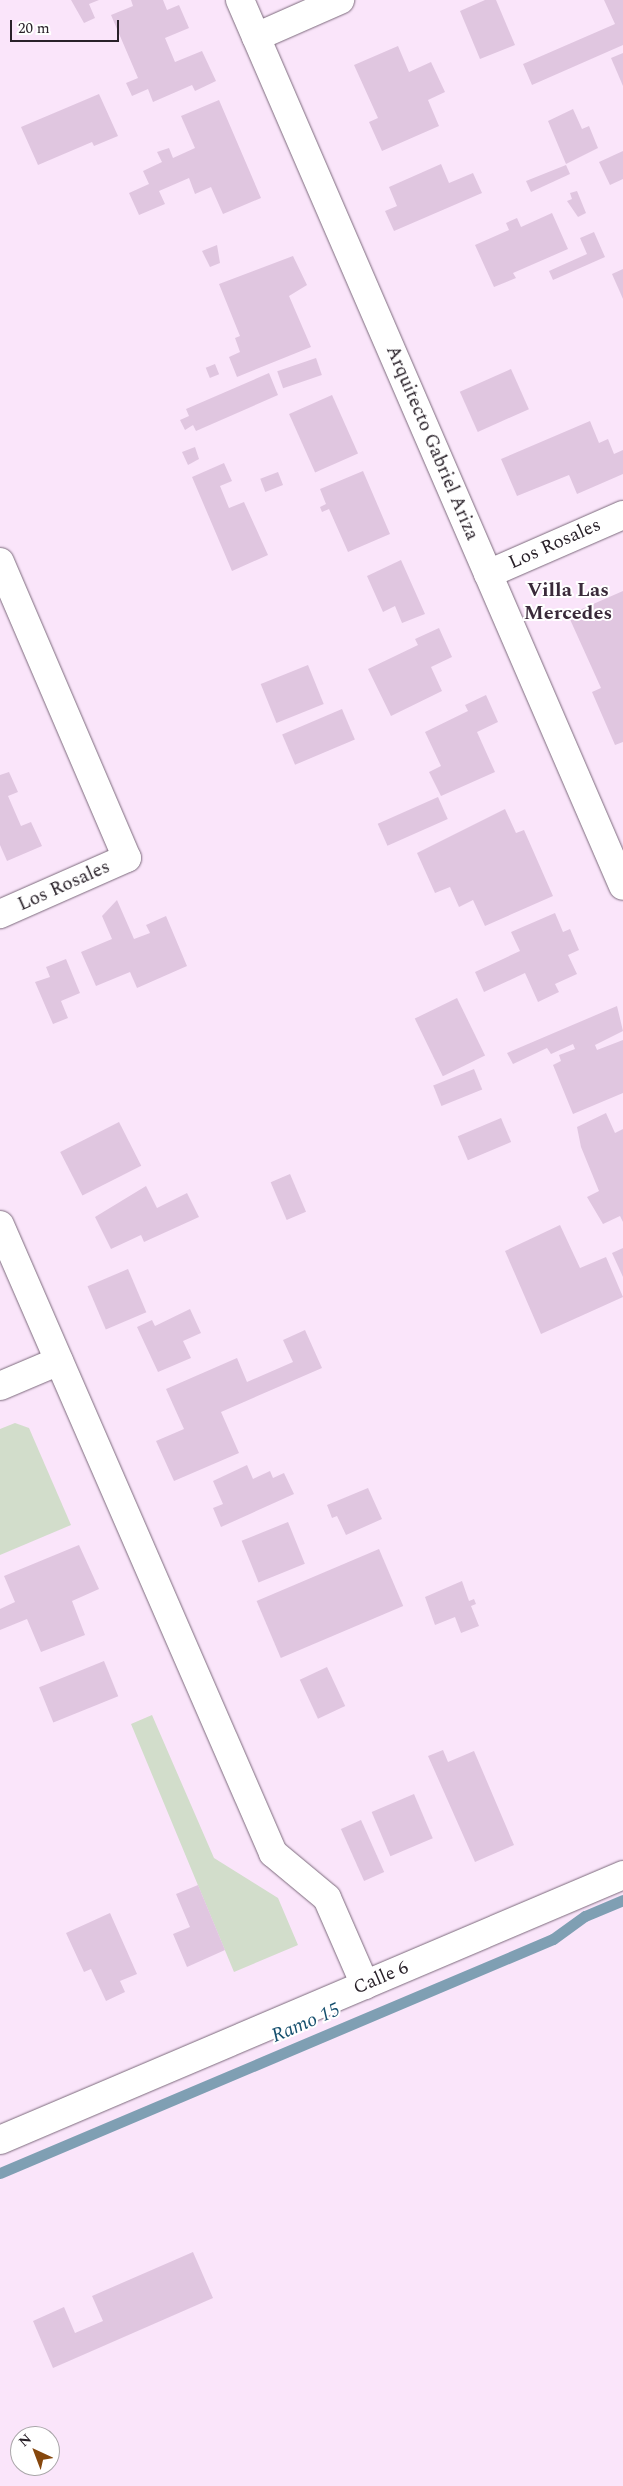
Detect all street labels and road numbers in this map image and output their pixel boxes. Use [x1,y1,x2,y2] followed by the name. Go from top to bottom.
[381,342,483,544] street label: Arquitecto Gabriel Ariza
[505,514,605,574] street label: Los Rosales
[14,856,114,916] street label: Los Rosales
[350,1956,412,2000] street label: Calle 6

